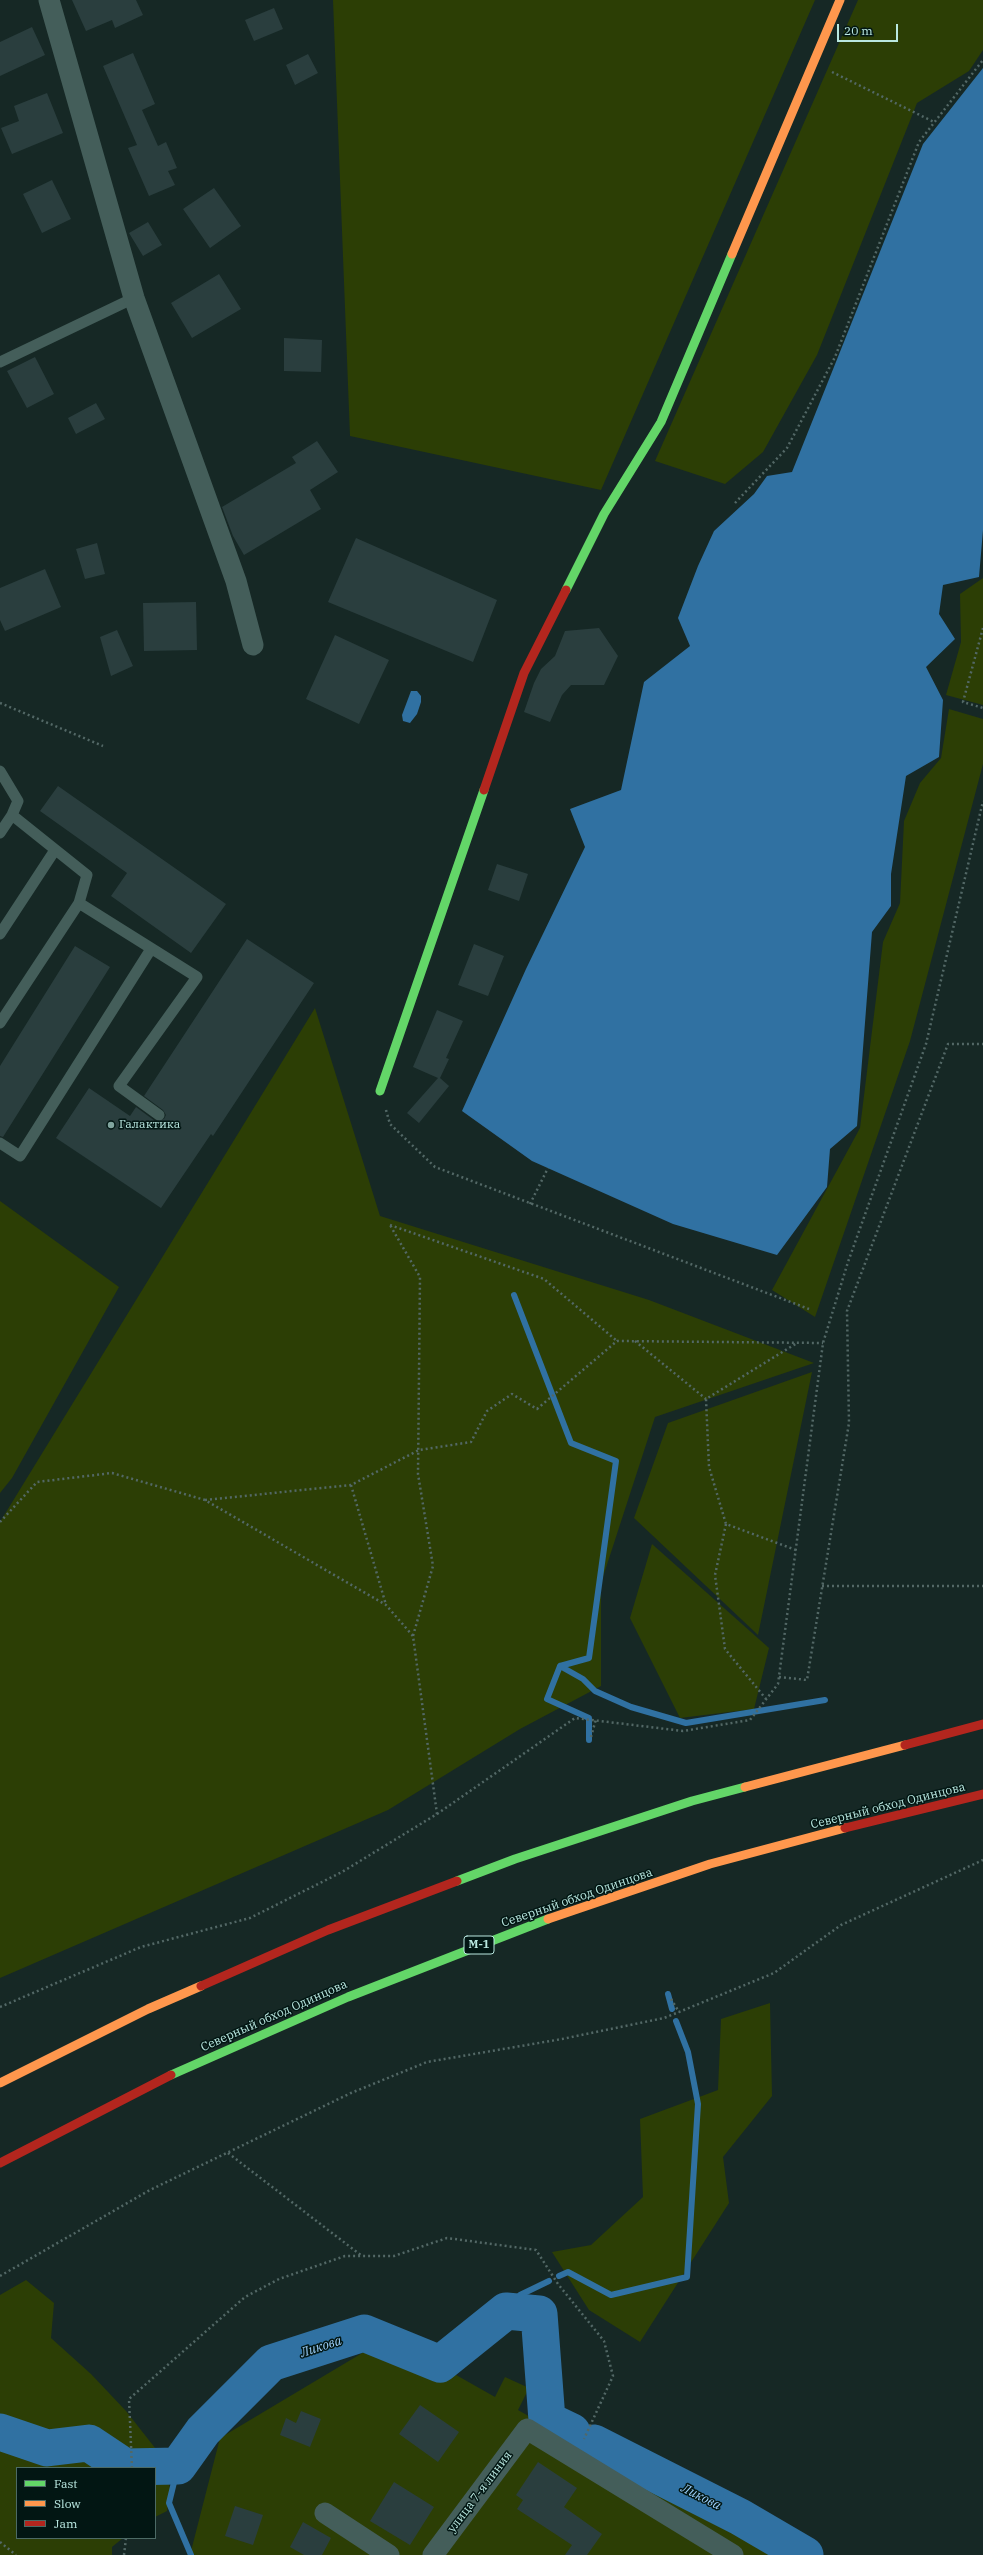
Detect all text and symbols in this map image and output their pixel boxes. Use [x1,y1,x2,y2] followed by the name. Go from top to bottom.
[839,16,900,42] scale bar
[844,23,873,38] text: 20 m
[119,1118,180,1132] place label: Галактика
[106,1120,116,1130] marker: Галактика
[809,1780,967,1832] street label: Северный обход Одинцова
[500,1865,654,1931] street label: Северный обход Одинцова
[464,1936,494,1954] road number: М-1
[199,1977,349,2055] street label: Северный обход Одинцова
[298,2333,344,2361] water label: Ликова
[445,2449,515,2535] street label: улица 7-я линия
[16,2467,156,2539] legend
[54,2476,78,2491] text: Fast
[679,2480,723,2514] water label: Ликова
[54,2496,81,2511] text: Slow
[54,2516,77,2531] text: Jam

